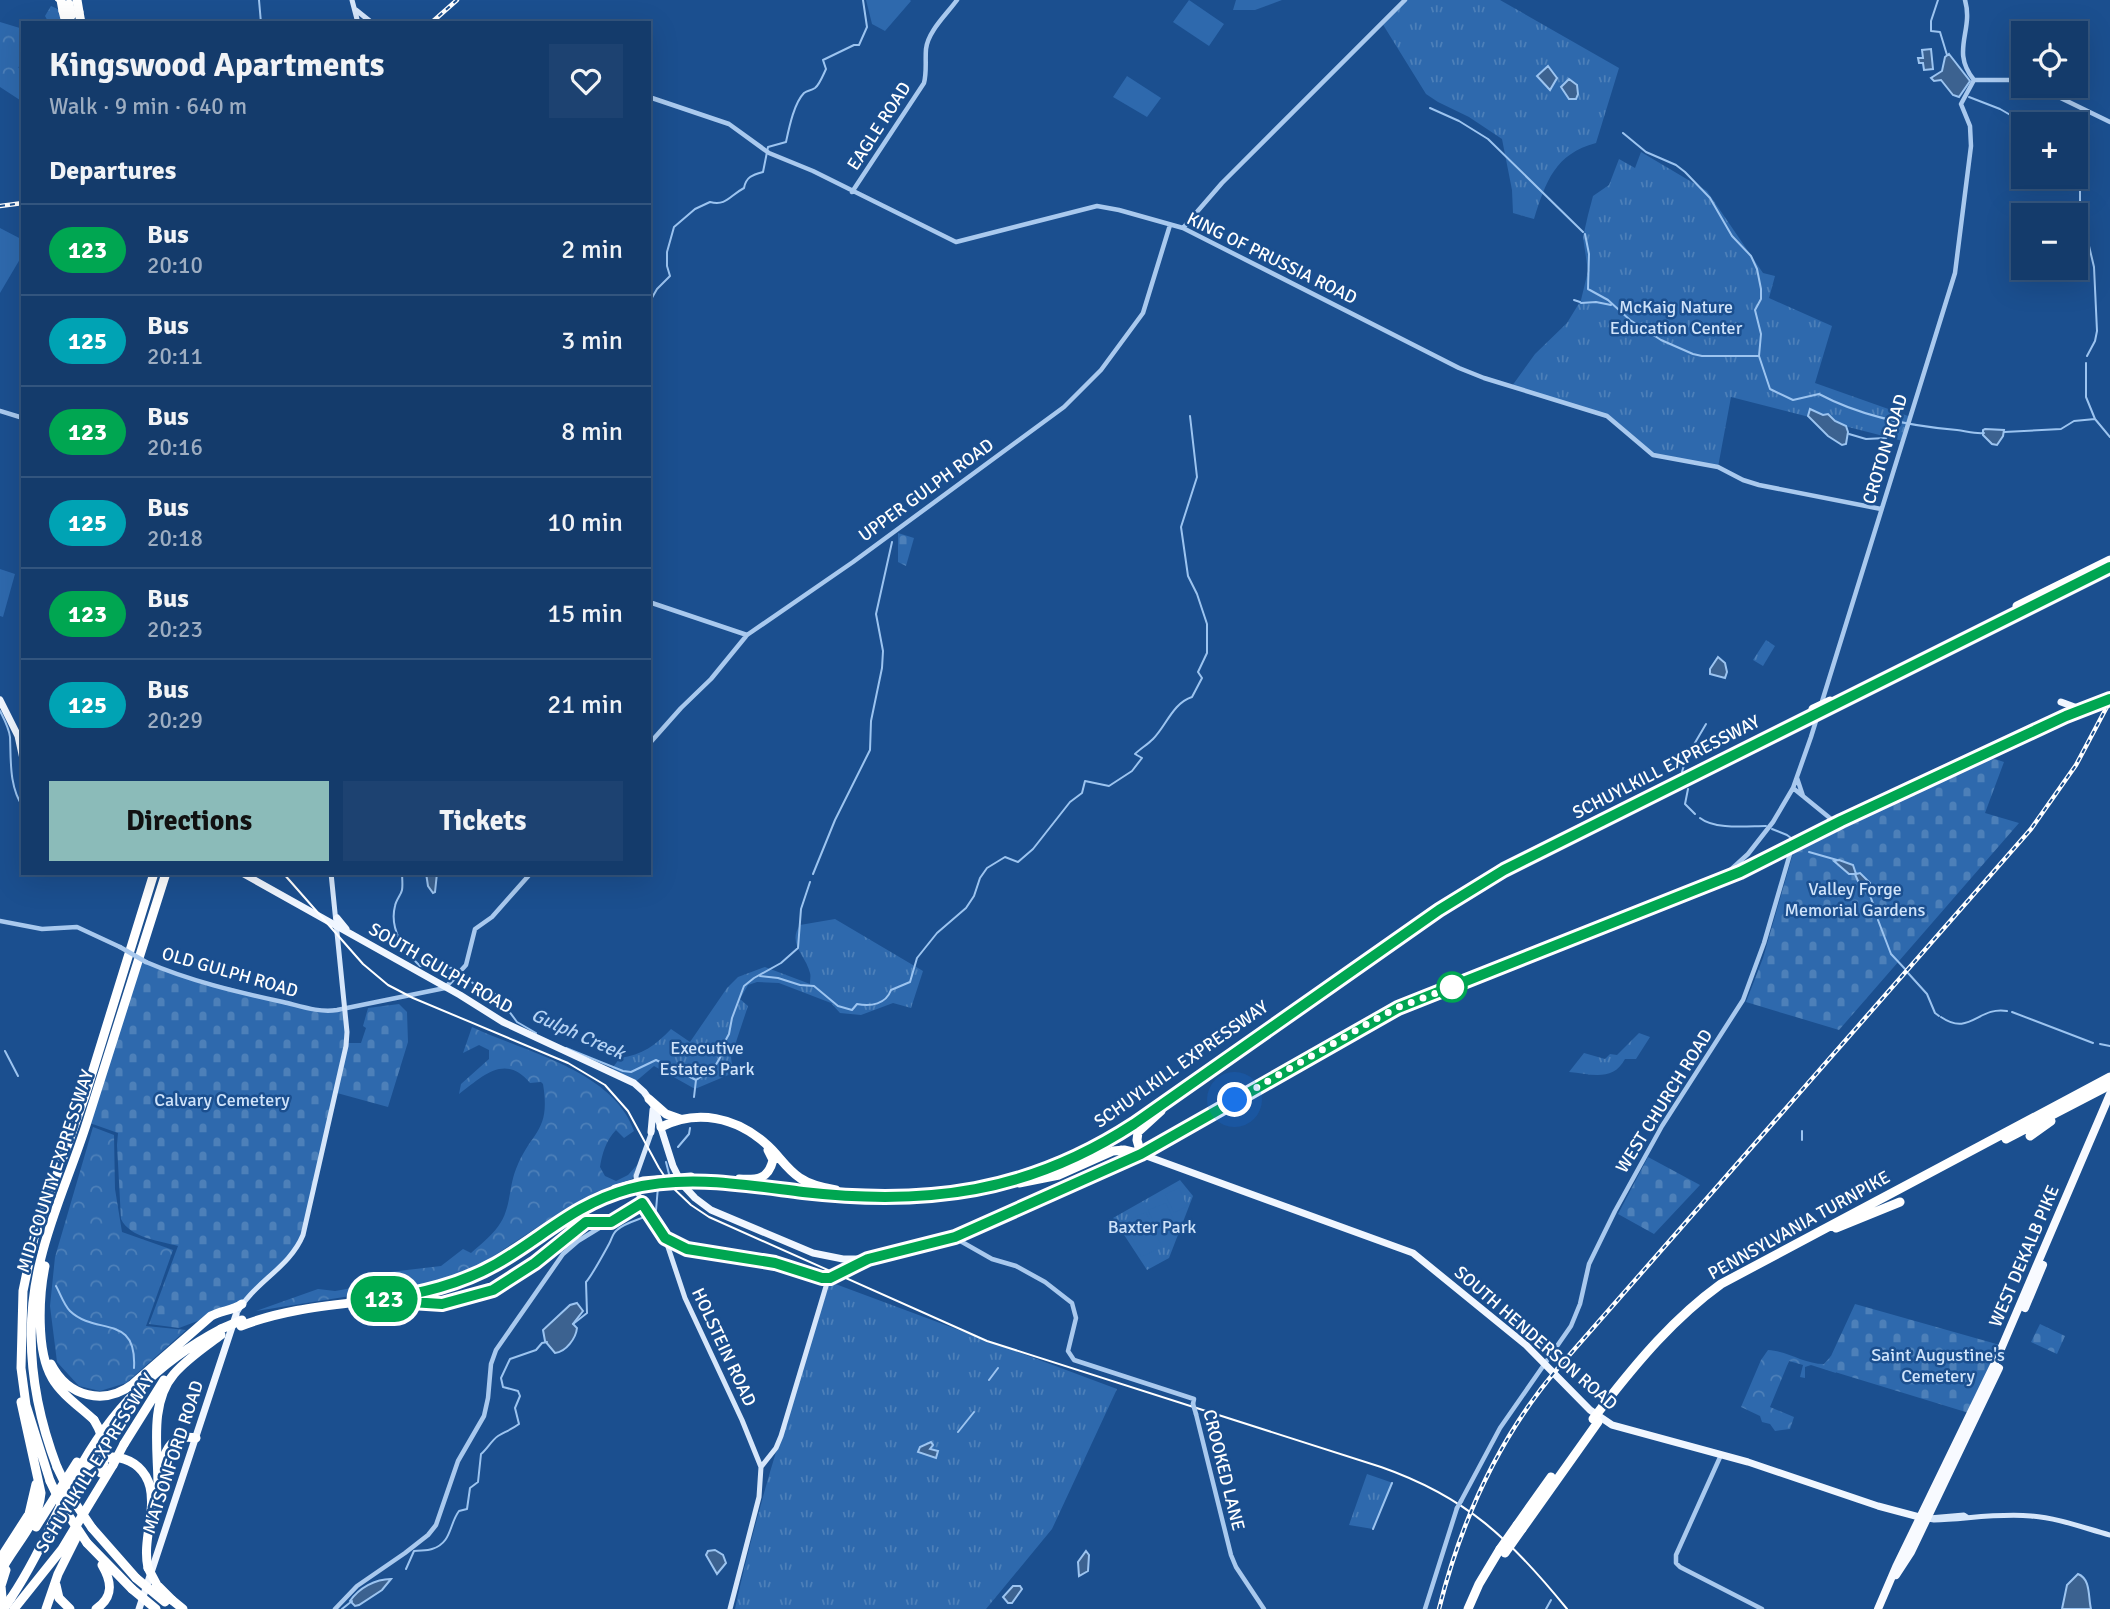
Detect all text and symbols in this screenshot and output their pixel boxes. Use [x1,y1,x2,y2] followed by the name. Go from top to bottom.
[2011,21,2088,280] map controls
[2011,21,2088,98] button: locate
[549,44,623,118] button: heart
[49,45,384,86] text: Kingswood Apartments
[842,78,916,174] street label: EAGLE ROAD
[49,92,247,121] text: Walk · 9 min · 640 m
[2011,112,2088,189] button: +
[49,155,176,187] text: Departures
[2011,203,2088,280] button: −
[1183,207,1361,309] street label: KING OF PRUSSIA ROAD
[147,219,189,251] text: Bus
[561,234,623,266] text: 2 min
[68,235,107,265] text: 123
[147,251,203,280] text: 20:10
[1610,296,1743,339] park label: McKaig Nature Education Center
[147,310,189,342] text: Bus
[561,325,623,357] text: 3 min
[68,326,107,356] text: 125
[147,342,203,371] text: 20:11
[1858,391,1912,507] street label: CROTON ROAD
[147,401,189,433] text: Bus
[561,416,623,448] text: 8 min
[68,417,107,447] text: 123
[147,433,203,462] text: 20:16
[854,434,998,546] street label: UPPER GULPH ROAD
[147,492,189,524] text: Bus
[547,507,623,539] text: 10 min
[68,508,107,538] text: 125
[147,524,203,553] text: 20:18
[147,583,189,615] text: Bus
[547,598,623,630] text: 15 min
[68,599,107,629] text: 123
[147,615,203,644] text: 20:23
[147,674,189,706] text: Bus
[547,689,623,721] text: 21 min
[68,690,107,720] text: 125
[147,706,203,735] text: 20:29
[1569,710,1763,824] street label: SCHUYLKILL EXPRESSWAY
[49,781,329,861] button: Directions
[343,781,623,861] button: Tickets
[1785,878,1926,921] park label: Valley Forge Memorial Gardens
[365,918,517,1018] street label: SOUTH GULPH ROAD
[159,942,301,1002] street label: OLD GULPH ROAD
[1437,972,1467,1002] unlabelled marker
[1090,996,1272,1132] street label: SCHUYLKILL EXPRESSWAY
[528,1003,630,1066] water label: Gulph Creek
[1611,1025,1717,1177] street label: WEST CHURCH ROAD
[660,1037,754,1080] park label: Executive Estates Park
[12,1067,98,1275] street label: MID-COUNTY EXPRESSWAY
[1217,1082,1252,1117] your location
[154,1089,290,1111] park label: Calvary Cemetery
[1704,1166,1894,1284] street label: PENNSYLVANIA TURNPIKE
[1984,1182,2064,1330] street label: WEST DEKALB PIKE
[1108,1216,1196,1238] park label: Baxter Park
[1450,1261,1622,1415] street label: SOUTH HENDERSON ROAD
[344,1276,424,1322] line badge: 123
[365,1284,403,1314] text: 123
[687,1284,761,1410] street label: HOLSTEIN ROAD
[1871,1344,2005,1387] park label: Saint Augustine's Cemetery
[31,1369,159,1557] street label: SCHUYLKILL EXPRESSWAY
[138,1378,208,1536] street label: MATSONFORD ROAD
[1198,1407,1250,1533] street label: CROOKED LANE

